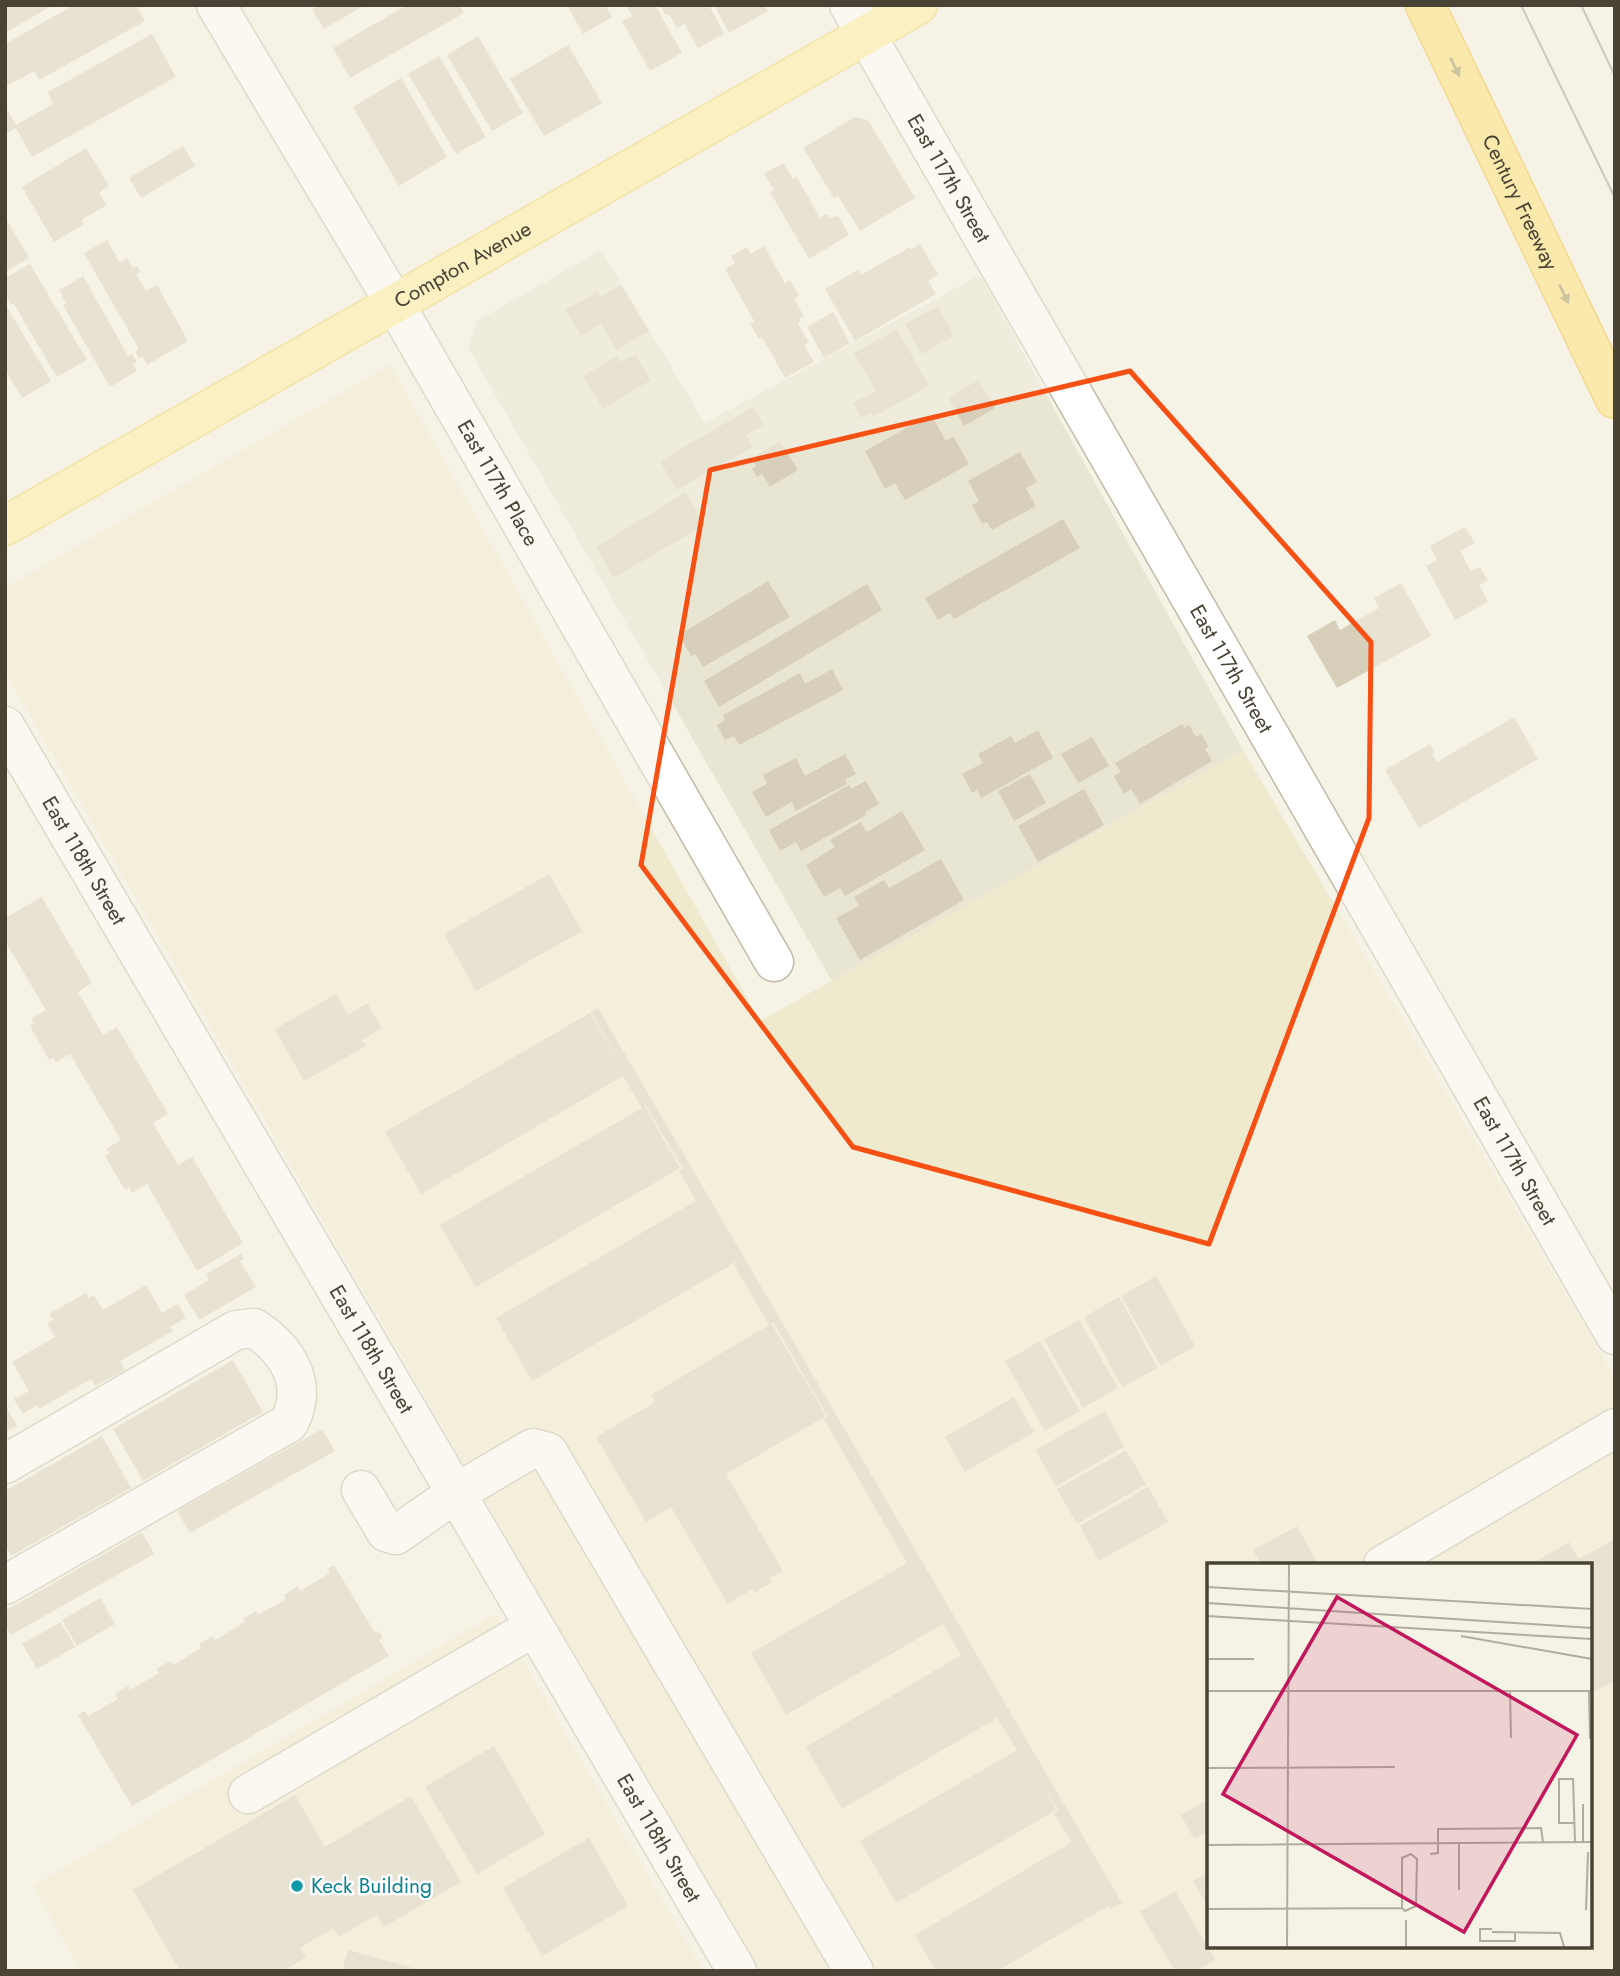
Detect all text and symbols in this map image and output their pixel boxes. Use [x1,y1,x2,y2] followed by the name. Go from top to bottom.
[1449,57,1460,77] one-way arrow
[900,108,998,248] street label: East 117th Street
[1475,129,1566,276] street label: Century Freeway
[389,214,537,316] street label: Compton Avenue
[1558,284,1570,304] one-way arrow
[450,414,546,552] street label: East 117th Place
[1182,599,1280,739] street label: East 117th Street
[35,791,134,930] street label: East 118th Street
[1466,1091,1564,1231] street label: East 117th Street
[322,1279,421,1419] street label: East 118th Street
[1207,1563,1592,1948] inset map
[609,1768,708,1908] street label: East 118th Street
[311,1871,432,1901] place label: Keck Building
[289,1878,305,1894] marker: Keck Building

